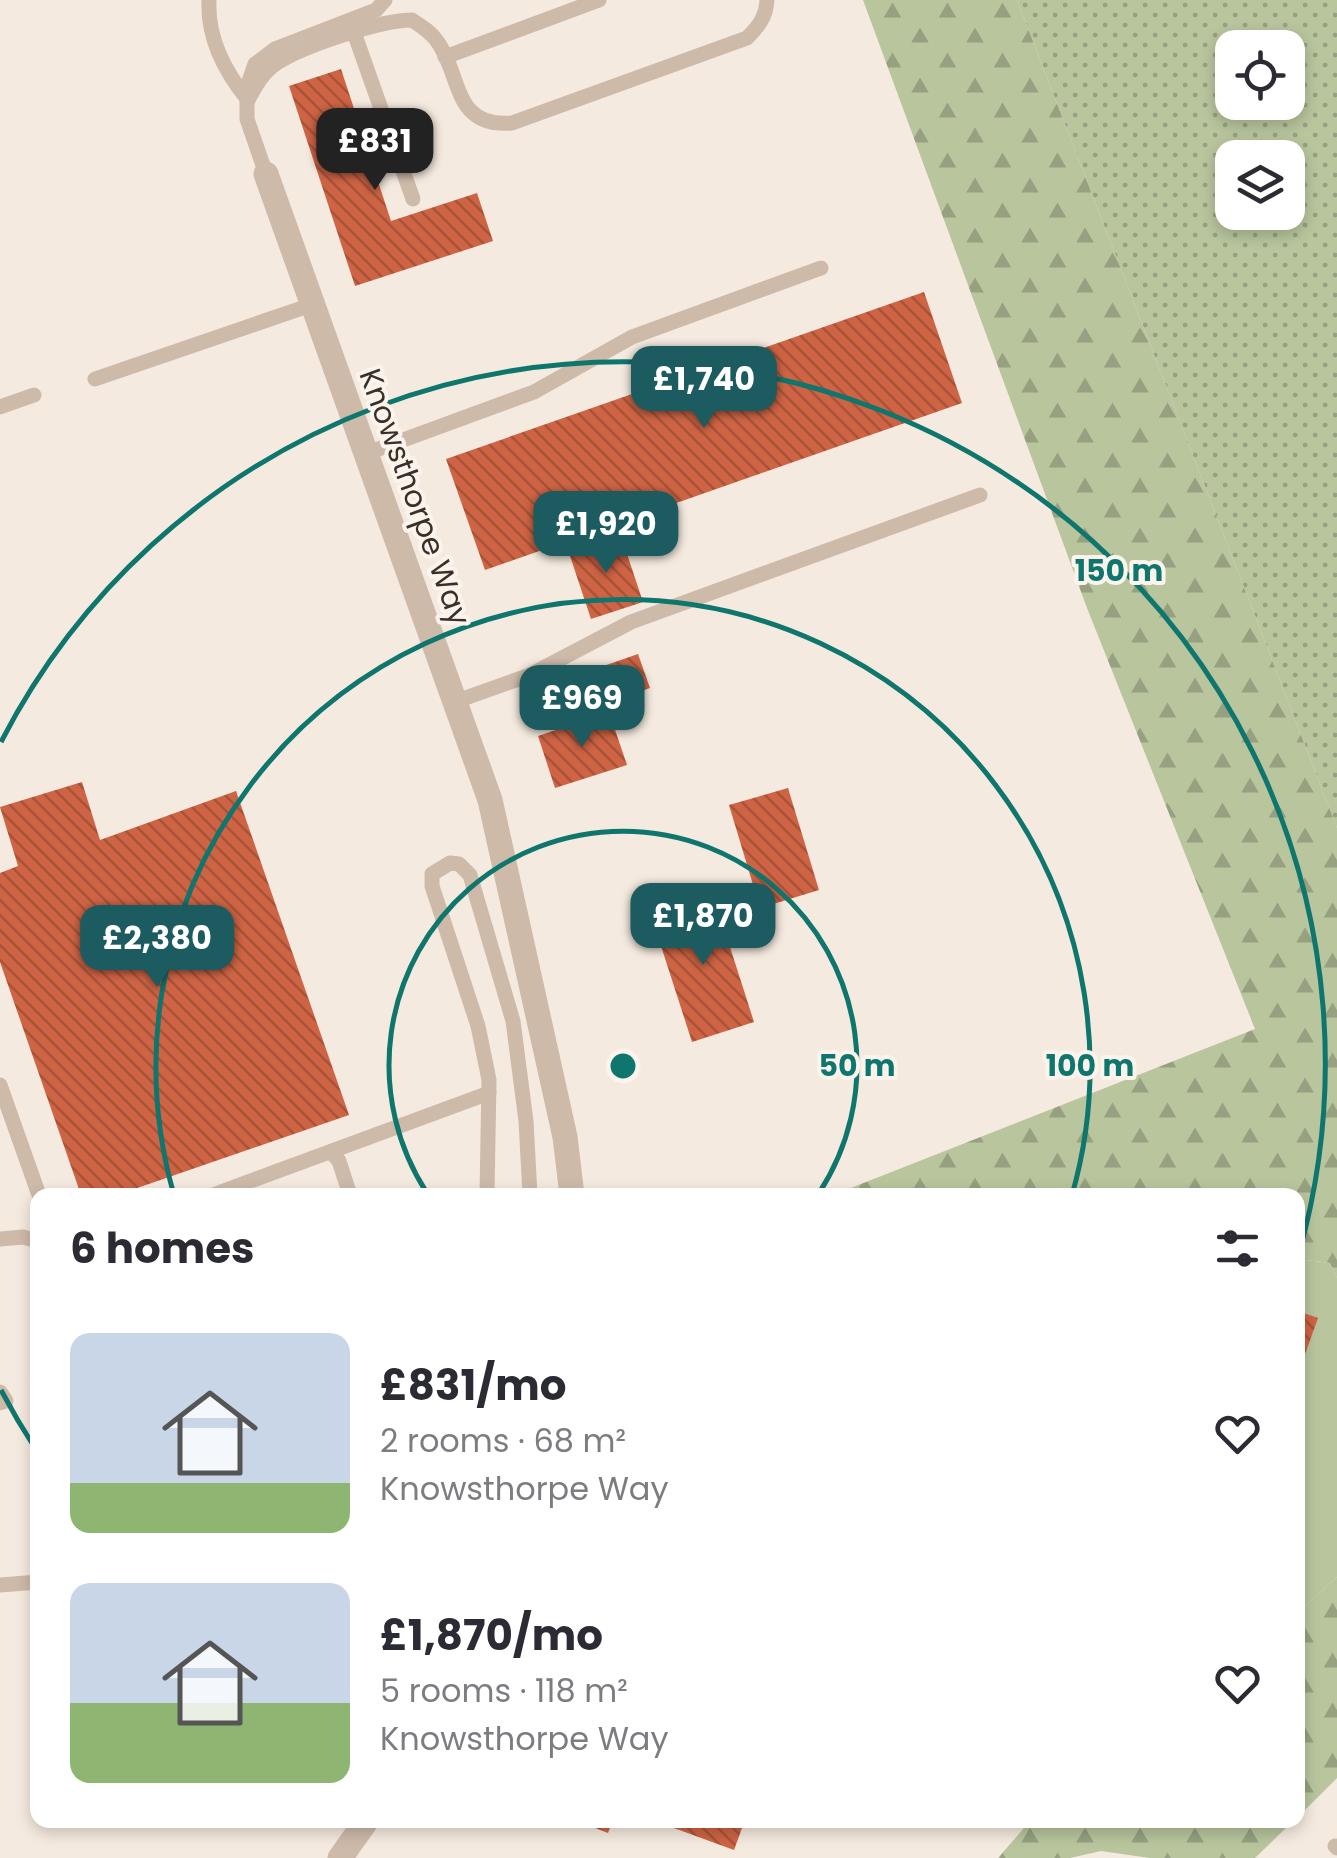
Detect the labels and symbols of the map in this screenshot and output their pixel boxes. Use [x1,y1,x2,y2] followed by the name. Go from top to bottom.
[316,108,434,193] pin: £831
[623,346,785,431] pin: £1,740
[349,363,481,632] street label: Knowsthorpe Way
[525,491,687,576] pin: £1,920
[1075,549,1163,592] text: 150 m
[523,665,641,750] pin: £969
[622,883,784,968] pin: £1,870
[76,905,238,990] pin: £2,380
[818,1044,896,1087] text: 50 m
[1046,1044,1134,1087] text: 100 m
[605,1048,641,1084] centre of rings

